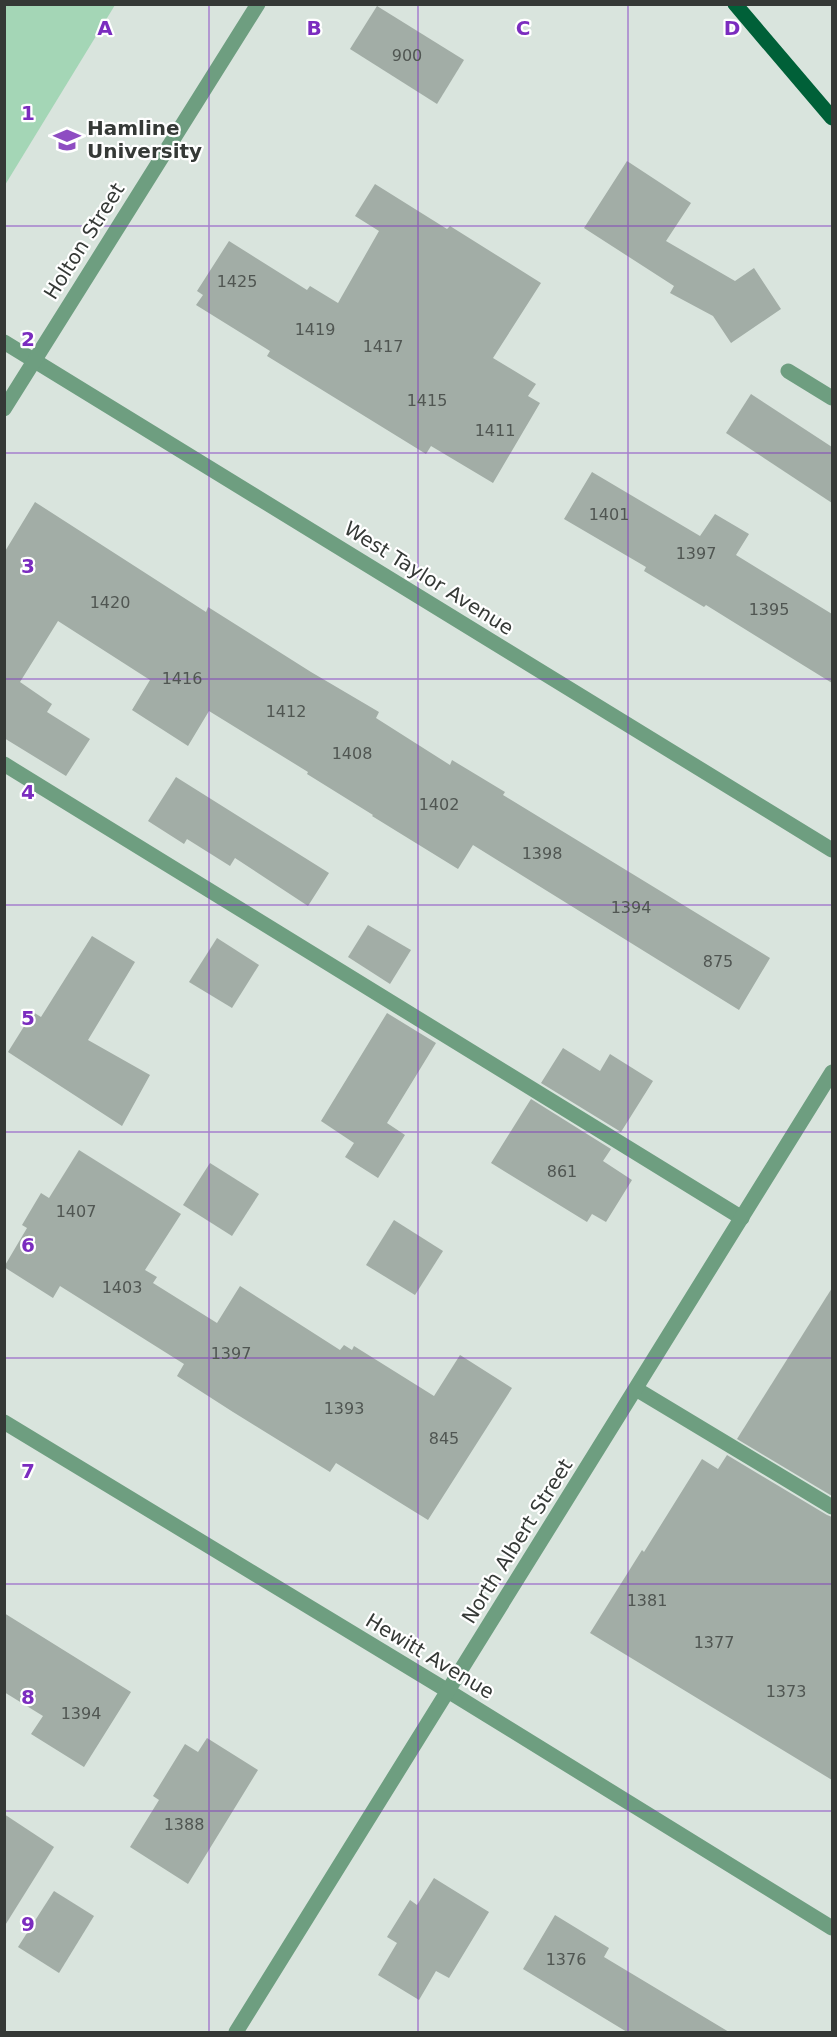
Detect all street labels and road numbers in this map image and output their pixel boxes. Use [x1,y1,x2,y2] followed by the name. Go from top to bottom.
[39,178,129,304] street label: Holton Street
[340,516,518,640] street label: West Taylor Avenue
[457,1454,578,1628] street label: North Albert Street
[361,1608,499,1704] street label: Hewitt Avenue

